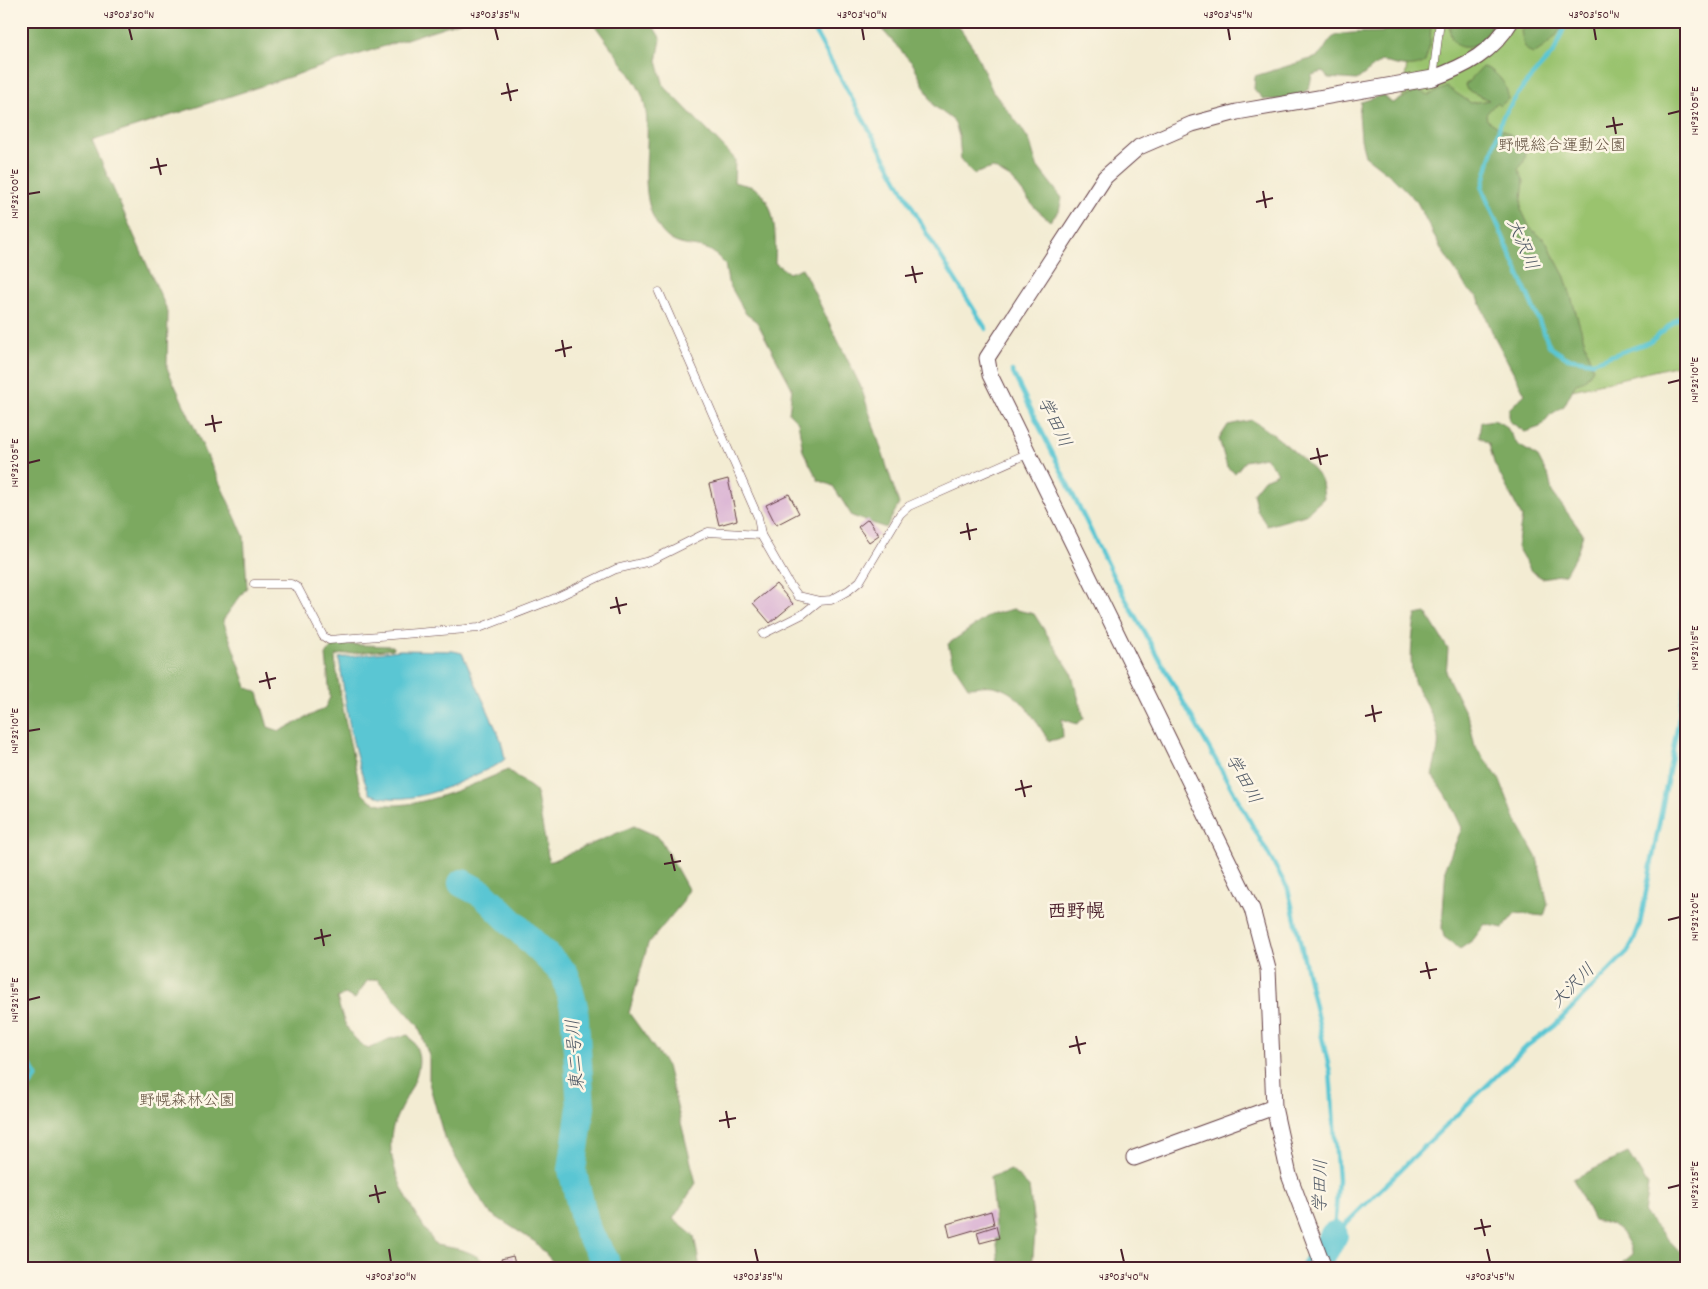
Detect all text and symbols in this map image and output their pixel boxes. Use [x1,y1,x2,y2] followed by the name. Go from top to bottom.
[104,7,154,24] text: 43°03'30"N
[470,7,520,24] text: 43°03'35"N
[837,7,887,24] text: 43°03'40"N
[1203,7,1253,24] text: 43°03'45"N
[1569,7,1619,24] text: 43°03'50"N
[1687,86,1704,135] text: 141°32'05"E
[1498,135,1626,158] park label: 野幌総合運動公園
[7,169,24,219] text: 141°32'00"E
[1499,215,1543,275] water label: 大沢川
[1687,356,1704,403] text: 141°32'10"E
[1030,393,1076,453] water label: 学田川
[7,438,24,487] text: 141°32'05"E
[1687,625,1704,670] text: 141°32'15"E
[7,707,24,754] text: 141°32'10"E
[1218,750,1266,810] water label: 学田川
[1687,892,1704,941] text: 141°32'20"E
[1047,900,1105,927] district label: 西野幌
[1546,959,1602,1015] water label: 大沢川
[7,977,24,1022] text: 141°32'15"E
[562,1018,592,1092] water label: 東二号川
[139,1090,235,1113] park label: 野幌森林公園
[1309,1159,1335,1213] water label: 学田川
[1687,1161,1704,1209] text: 141°32'25"E
[366,1269,416,1286] text: 43°03'30"N
[733,1269,783,1286] text: 43°03'35"N
[1099,1269,1149,1286] text: 43°03'40"N
[1465,1269,1515,1286] text: 43°03'45"N

